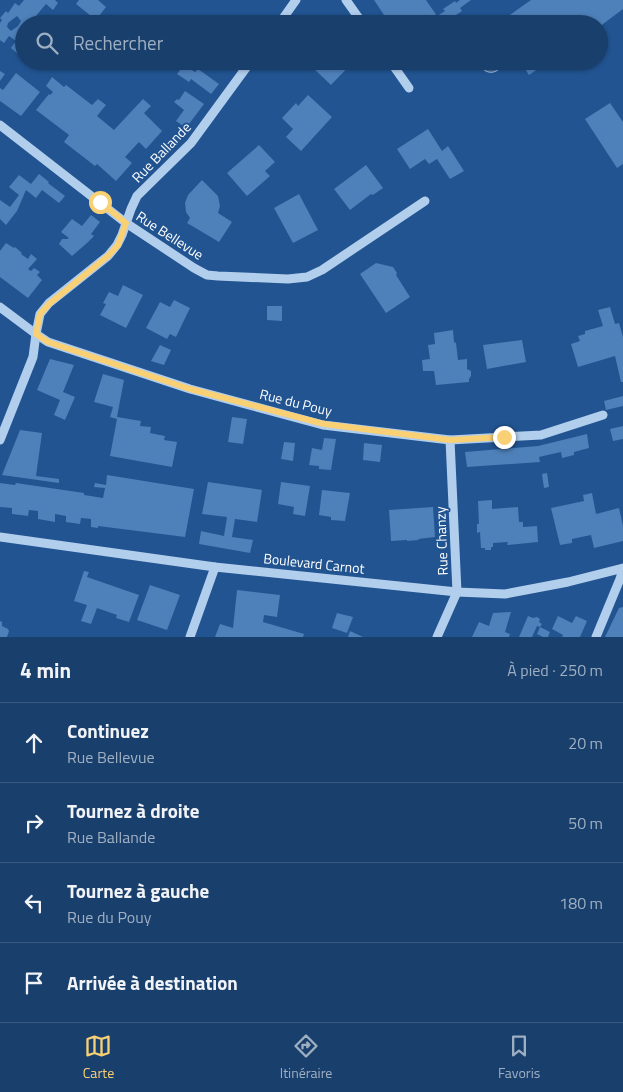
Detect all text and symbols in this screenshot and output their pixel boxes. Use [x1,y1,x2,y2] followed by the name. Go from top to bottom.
[15,15,608,70] search box
[73,28,163,57] text: Rechercher
[33,29,61,57] icon: search
[127,117,195,187] street label: Rue Ballande
[89,191,112,214] route start
[132,205,208,265] street label: Rue Bellevue
[258,383,335,421] street label: Rue du Pouy
[493,426,516,449] route end
[429,506,453,576] street label: Rue Chanzy
[262,547,366,579] street label: Boulevard Carnot
[20,654,71,686] text: 4 min
[507,658,603,682] text: À pied · 250 m
[67,716,149,745] text: Continuez
[20,729,48,757] icon: ahead
[568,731,603,755] text: 20 m
[67,745,154,769] text: Rue Bellevue
[67,796,199,825] text: Tournez à droite
[20,809,48,837] icon: right
[568,811,603,835] text: 50 m
[67,825,155,849] text: Rue Ballande
[67,876,209,905] text: Tournez à gauche
[20,889,48,917] icon: left
[559,891,603,915] text: 180 m
[67,905,151,929] text: Rue du Pouy
[67,968,238,997] text: Arrivée à destination
[20,969,48,997] icon: arrive
[83,1032,114,1083] tab: Carte
[280,1032,332,1083] tab: Itinéraire
[498,1032,540,1083] tab: Favoris

